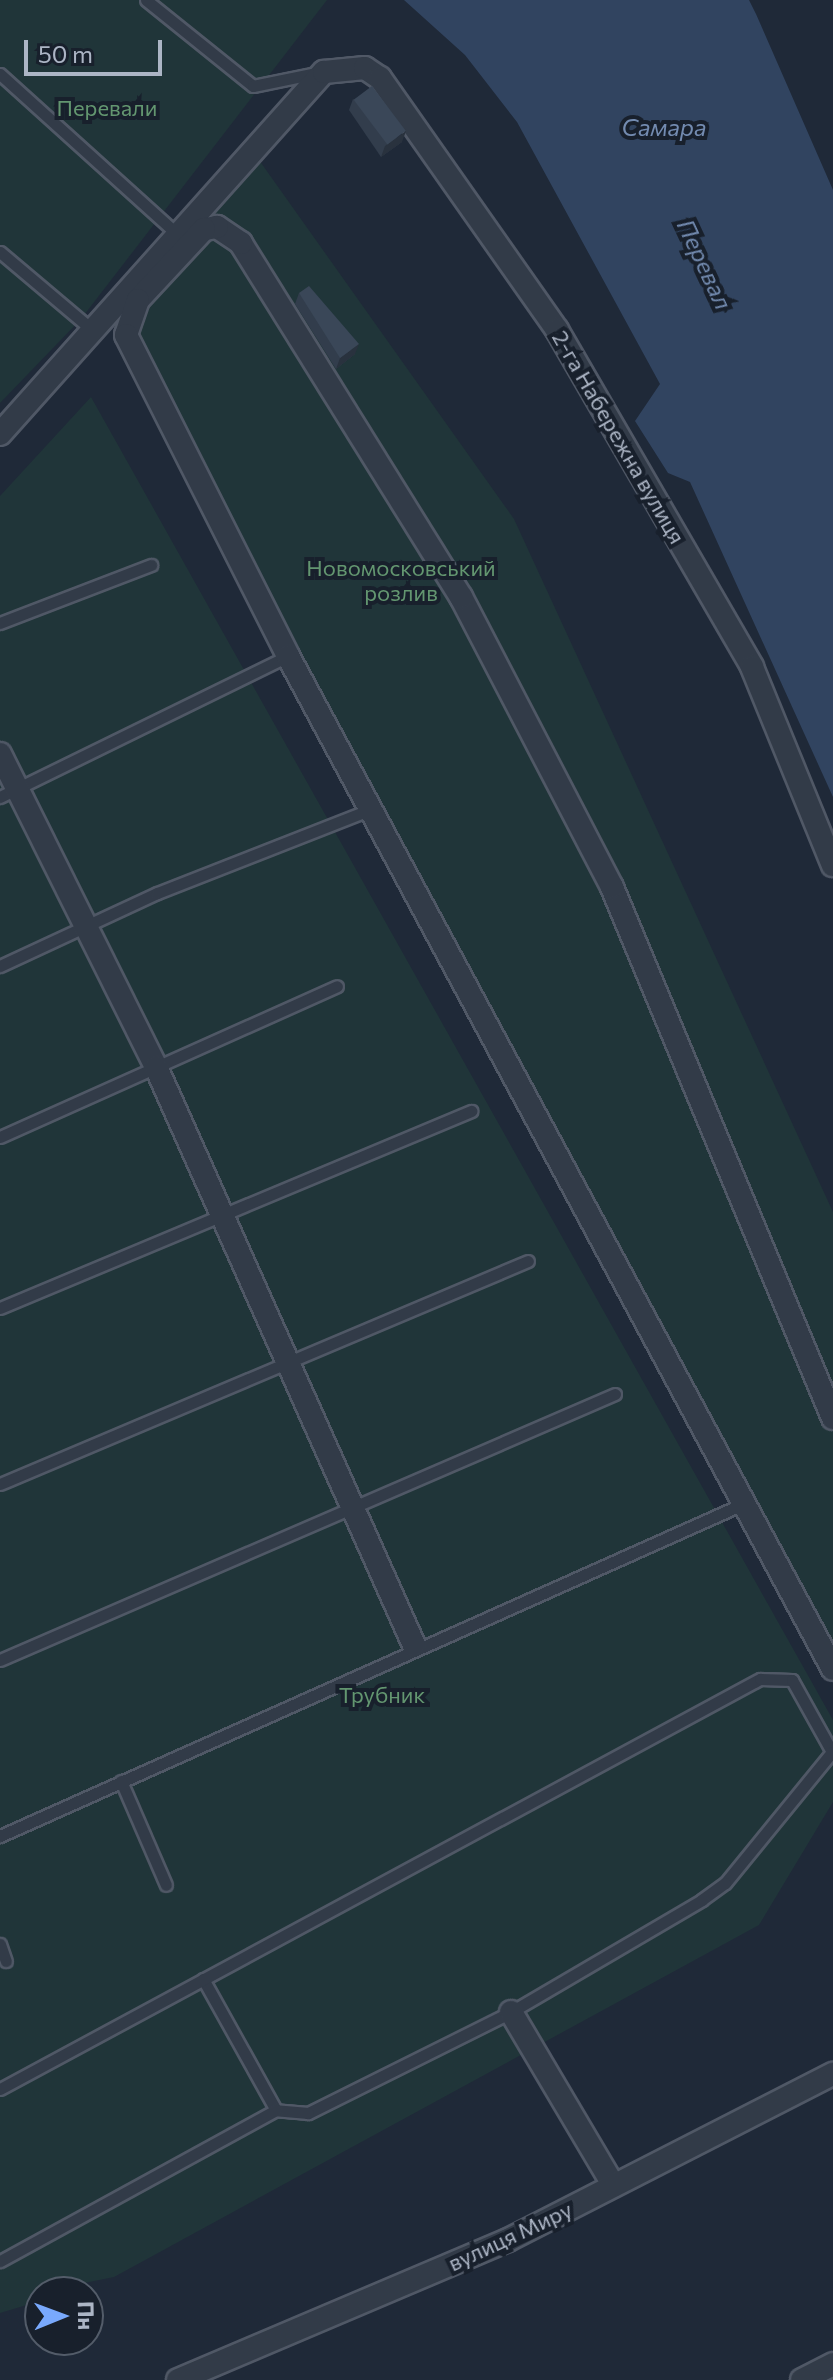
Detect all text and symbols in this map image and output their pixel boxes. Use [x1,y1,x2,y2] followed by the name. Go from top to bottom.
[28,24,166,74] scale bar
[38,39,93,68] text: 50 m
[57,95,157,121] park label: Перевали
[622,113,706,141] water label: Самара
[672,214,738,314] water label: Перевал
[547,326,691,548] street label: 2-га Набережна вулиця
[306,554,496,606] park label: Новомосковський розлив
[339,1682,425,1708] park label: Трубник
[444,2196,576,2276] street label: вулиця Миру
[24,2276,104,2356] north arrow
[73,2301,100,2330] text: Пн

